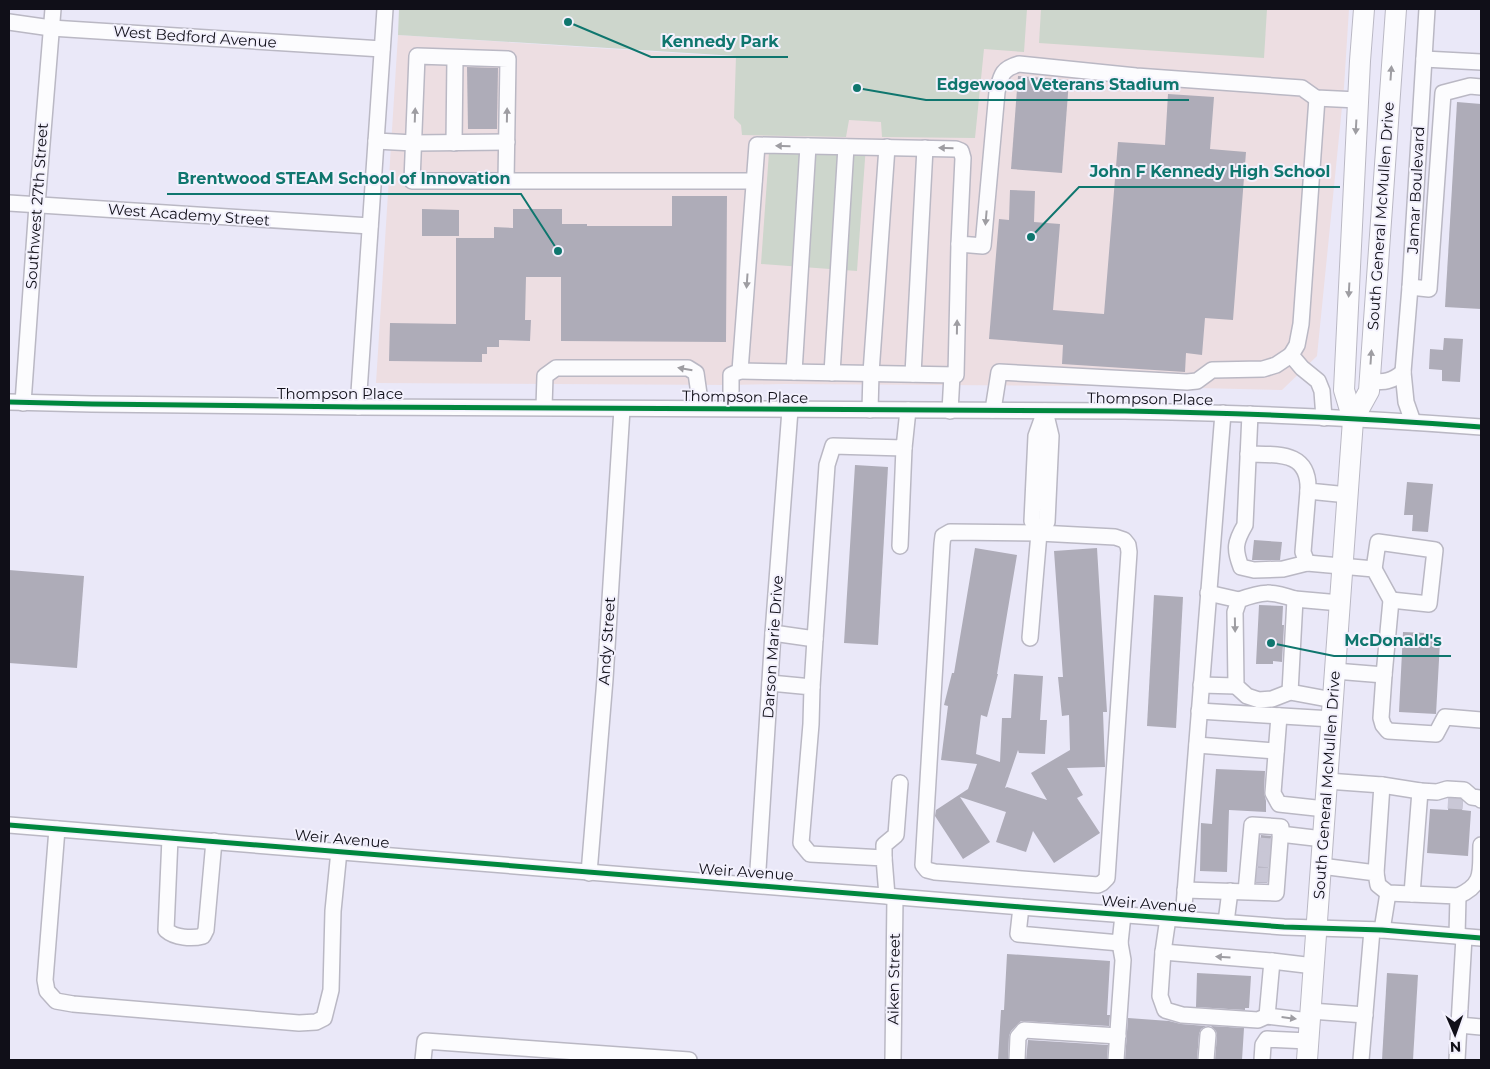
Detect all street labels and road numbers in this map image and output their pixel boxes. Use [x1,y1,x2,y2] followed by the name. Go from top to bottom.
[113,21,277,52] street label: West Bedford Avenue
[1363,101,1398,331] street label: South General McMullen Drive
[21,122,52,290] street label: Southwest 27th Street
[1403,126,1428,255] street label: Jamar Boulevard
[107,199,271,230] street label: West Academy Street
[277,384,403,403] street label: Thompson Place
[682,386,808,407] street label: Thompson Place
[1087,388,1213,409] street label: Thompson Place
[758,575,787,719] street label: Darson Marie Drive
[594,596,619,686] street label: Andy Street
[1309,670,1344,900] street label: South General McMullen Drive
[294,825,390,852] street label: Weir Avenue
[698,859,794,884] street label: Weir Avenue
[1101,891,1197,916] street label: Weir Avenue
[883,933,904,1025] street label: Aiken Street

